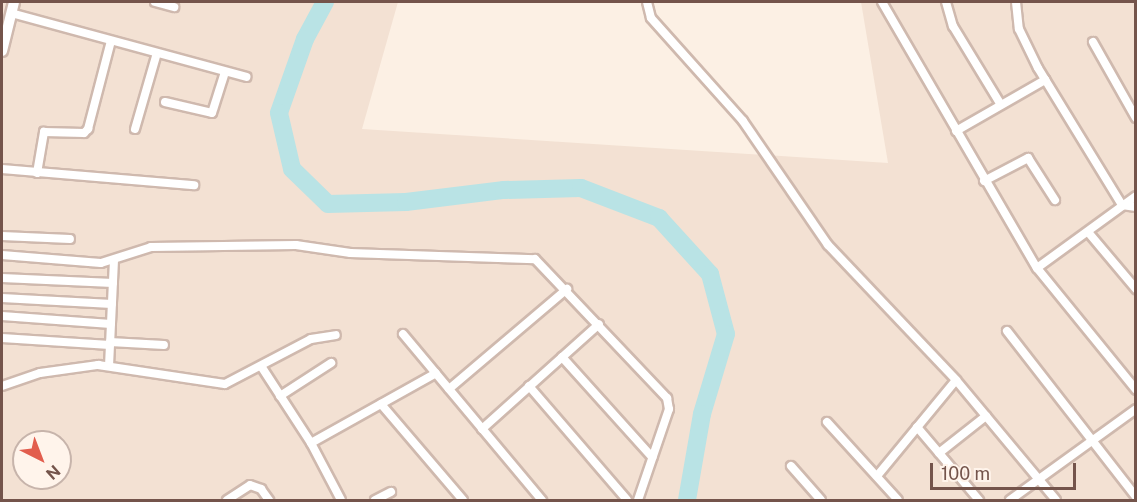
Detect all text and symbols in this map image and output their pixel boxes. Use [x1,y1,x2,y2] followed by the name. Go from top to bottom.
[12,430,72,490] north arrow
[933,451,1078,489] scale bar
[42,461,64,484] text: N
[941,463,990,484] text: 100 m

